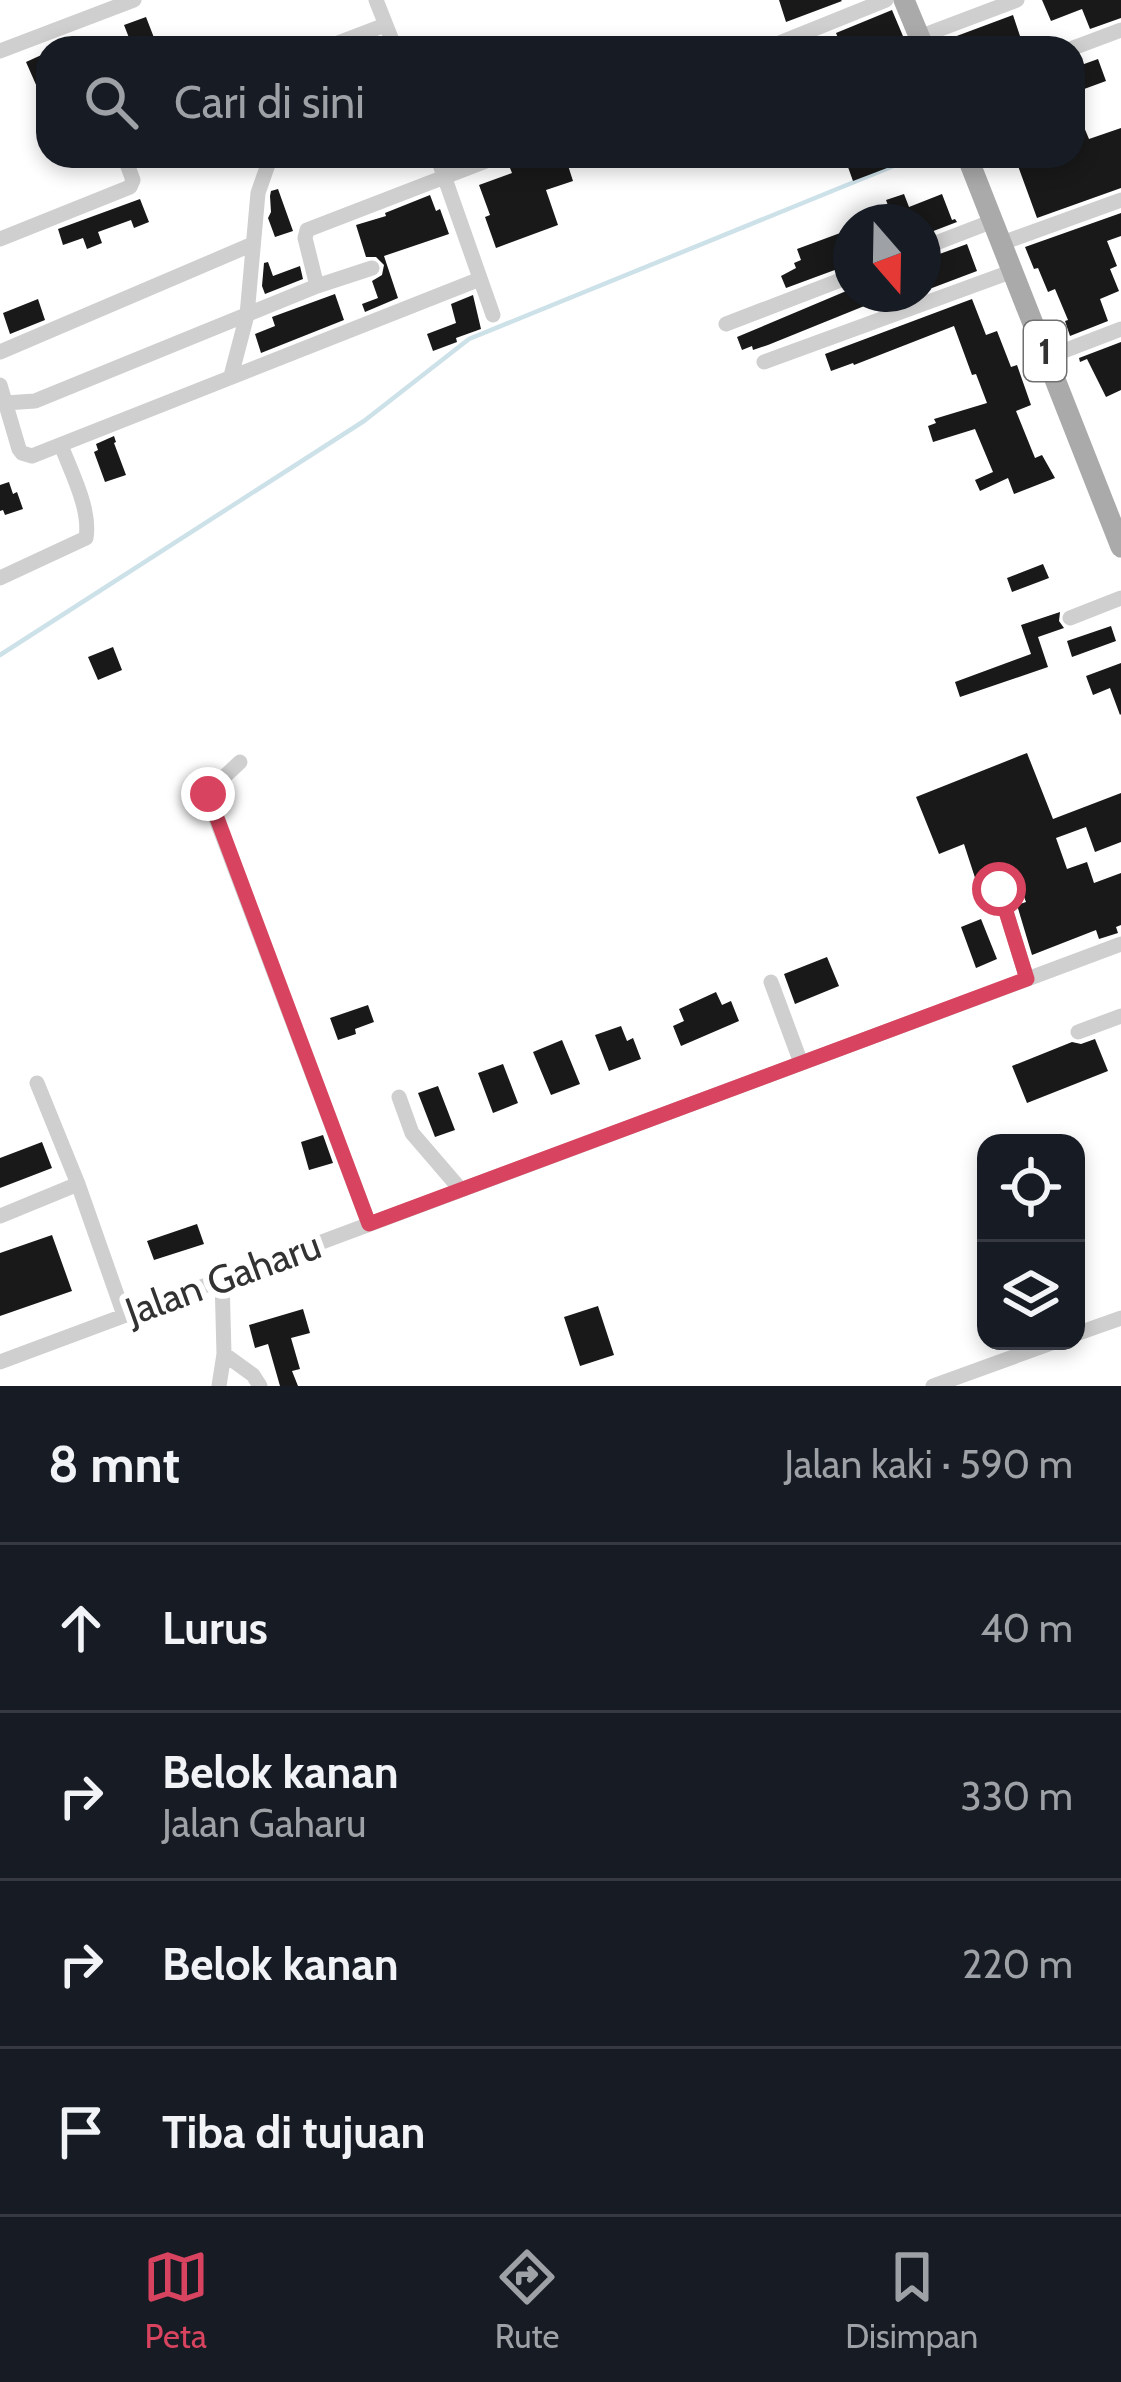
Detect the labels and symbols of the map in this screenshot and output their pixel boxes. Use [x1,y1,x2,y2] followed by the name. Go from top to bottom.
[833,204,941,312] north arrow
[1024,321,1066,381] road number: 1
[181,767,235,821] route end
[972,862,1026,916] route start
[118,1221,327,1336] street label: Jalan Gaharu

